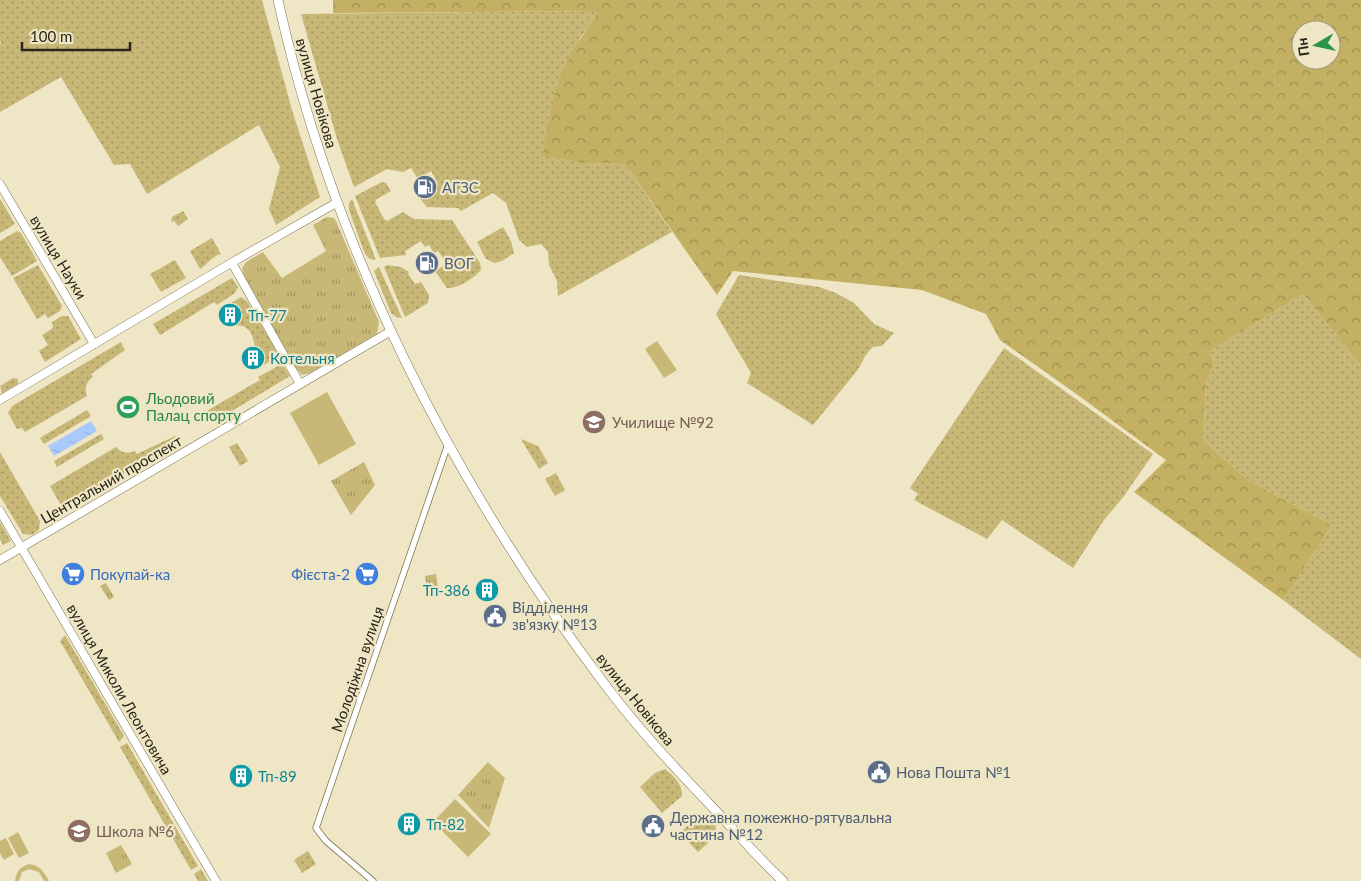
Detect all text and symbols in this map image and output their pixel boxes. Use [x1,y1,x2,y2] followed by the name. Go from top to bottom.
[22,20,130,52] scale bar
[1291,20,1341,70] north arrow
[30,27,72,45] text: 100 m
[293,36,341,150] street label: вулиця Новікова
[1293,37,1312,57] text: Пн
[412,174,438,200] fuel station icon: АГЗС
[442,178,479,196] place label: АГЗС
[27,212,91,302] street label: вулиця Науки
[414,250,440,276] fuel station icon: ВОГ
[444,254,474,272] place label: ВОГ
[217,302,243,328] building icon: Тп-77
[248,306,287,324] place label: Тп-77
[240,345,266,371] building icon: Котельня
[270,349,335,367] place label: Котельня
[145,389,241,424] place label: Льодовий Палац спорту
[115,394,141,420] sports icon: Льодовий Палац спорту
[581,409,607,435] school or university icon: Училище №92
[612,413,714,431] place label: Училище №92
[37,431,185,527] street label: Центральний проспект
[60,561,86,587] supermarket icon: Покупай-ка
[354,561,380,587] supermarket icon: Фiєста-2
[90,565,170,583] place label: Покупай-ка
[291,565,350,583] place label: Фiєста-2
[474,577,500,603] building icon: Тп-386
[423,581,470,599] place label: Тп-386
[512,598,597,633] place label: Відділення зв'язку №13
[64,600,176,778] street label: вулиця Миколи Леонтовича
[482,603,508,629] public building icon: Відділення зв'язку №13
[327,604,387,734] street label: Молодіжна вулиця
[593,649,679,749] street label: вулиця Новікова
[866,759,892,785] public building icon: Нова Пошта №1
[228,763,254,789] building icon: Тп-89
[896,763,1011,781] place label: Нова Пошта №1
[258,767,297,785] place label: Тп-89
[670,808,892,843] place label: Державна пожежно-рятувальна частина №12
[396,811,422,837] building icon: Тп-82
[640,813,666,839] public building icon: Державна пожежно-рятувальна частина №12
[426,815,465,833] place label: Тп-82
[66,818,92,844] school or university icon: Школа №6
[96,822,174,840] place label: Школа №6

